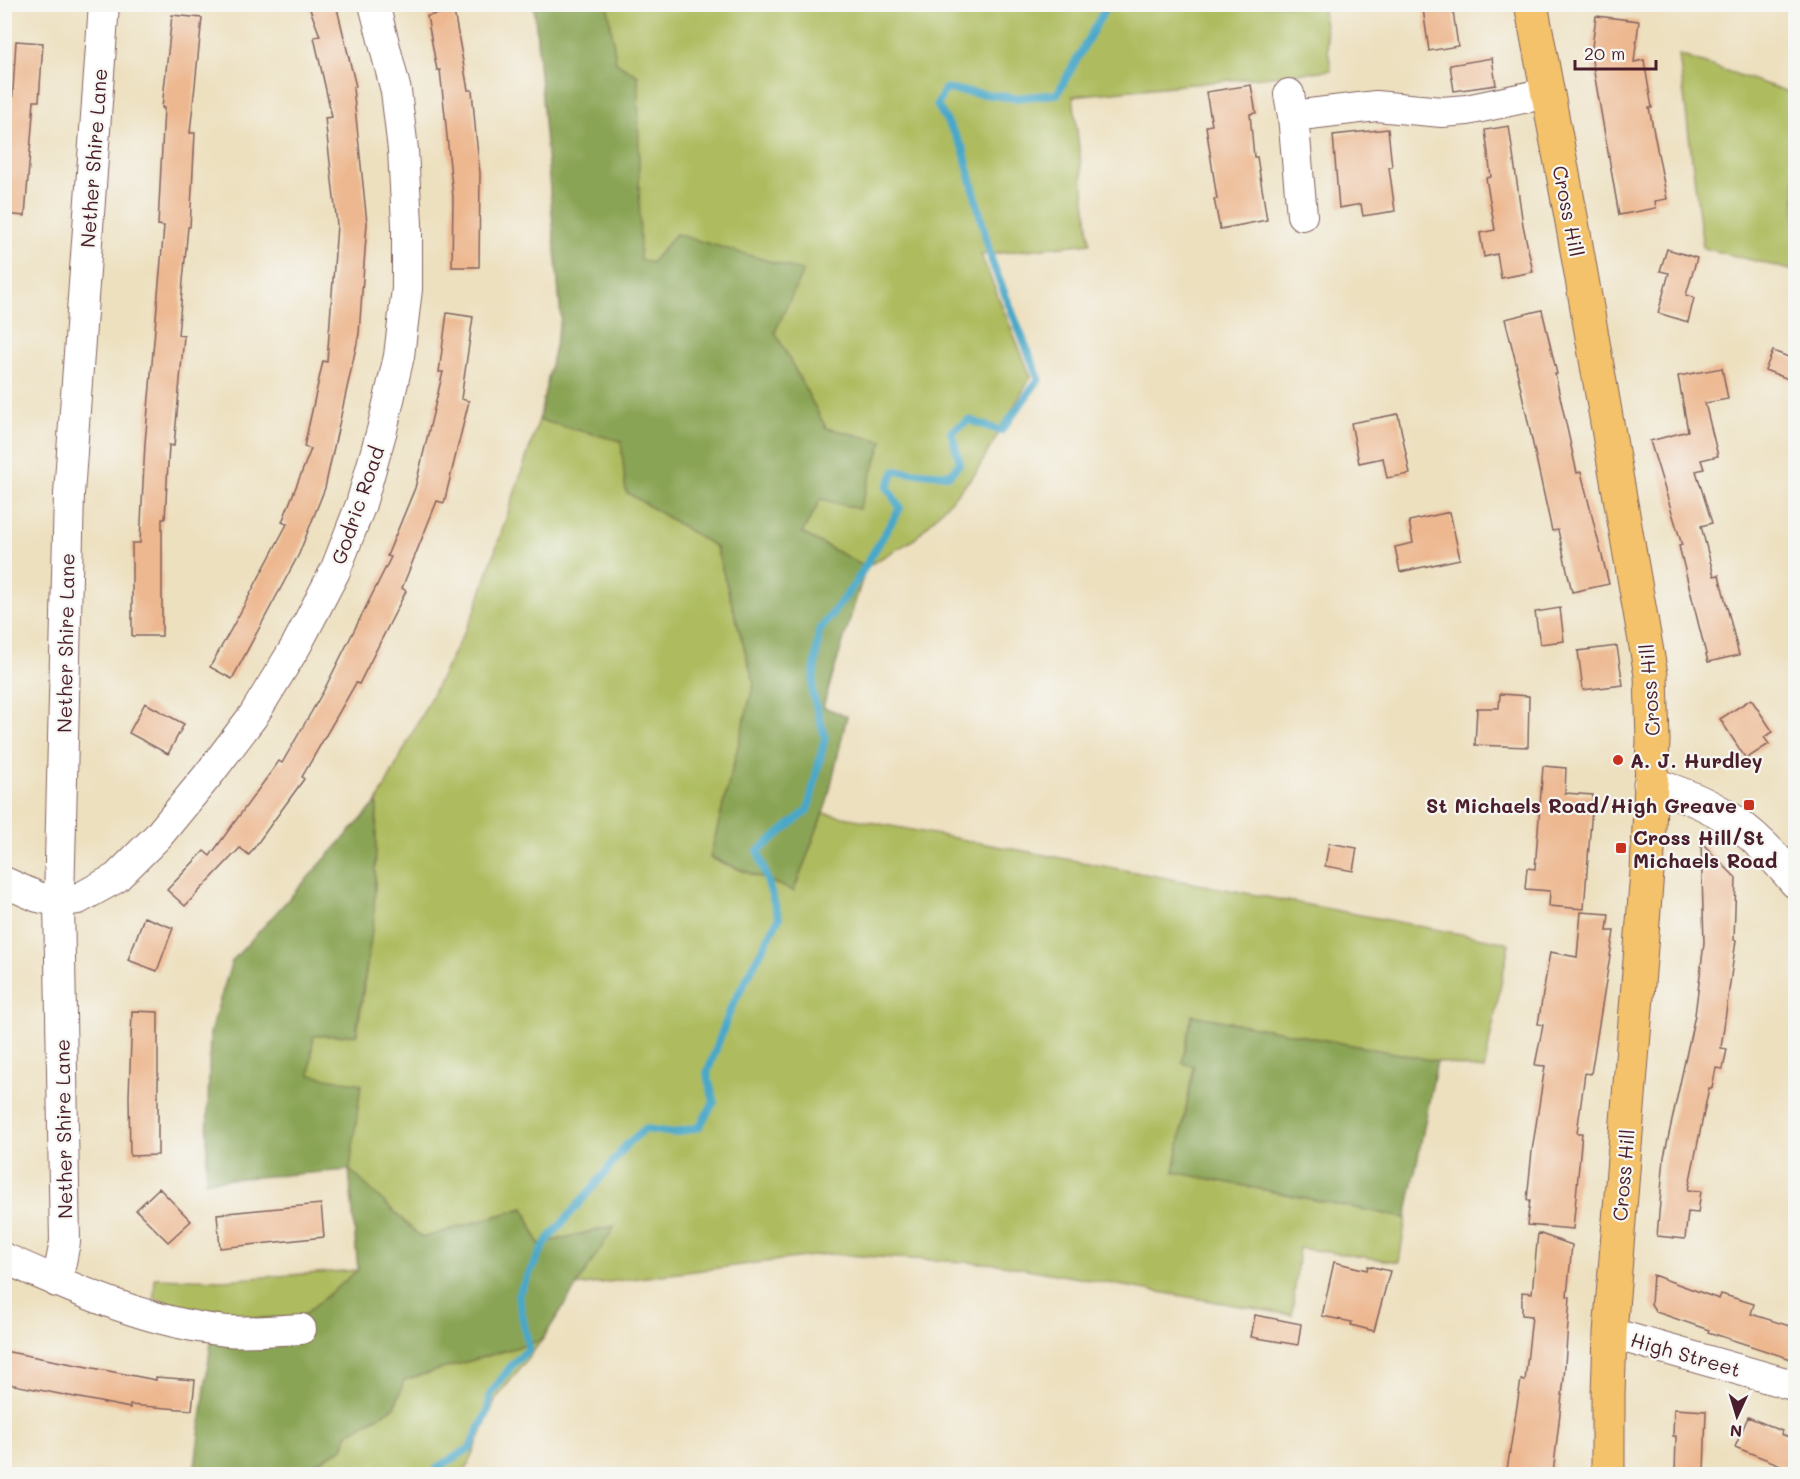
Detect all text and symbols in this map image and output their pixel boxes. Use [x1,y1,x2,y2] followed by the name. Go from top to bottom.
[1575,33,1656,71] scale bar
[1584,41,1625,65] text: 20 m
[74,67,112,249] street label: Nether Shire Lane
[1547,163,1591,259] street label: Cross Hill
[325,442,389,568] street label: Godric Road
[50,553,80,733] street label: Nether Shire Lane
[1633,643,1665,737] street label: Cross Hill
[1630,747,1763,773] place label: A. J. Hurdley
[1611,753,1625,767] marker: A. J. Hurdley
[1426,792,1737,818] place label: St Michaels Road/High Greave
[1742,798,1756,812] marker: St Michaels Road/High Greave
[1633,824,1778,873] place label: Cross Hill/St Michaels Road
[1614,841,1628,855] marker: Cross Hill/St Michaels Road
[48,1039,78,1219] street label: Nether Shire Lane
[1606,1128,1640,1222] street label: Cross Hill
[1628,1326,1744,1382] street label: High Street
[1707,1386,1767,1446] north arrow
[1729,1421,1743,1442] text: N

